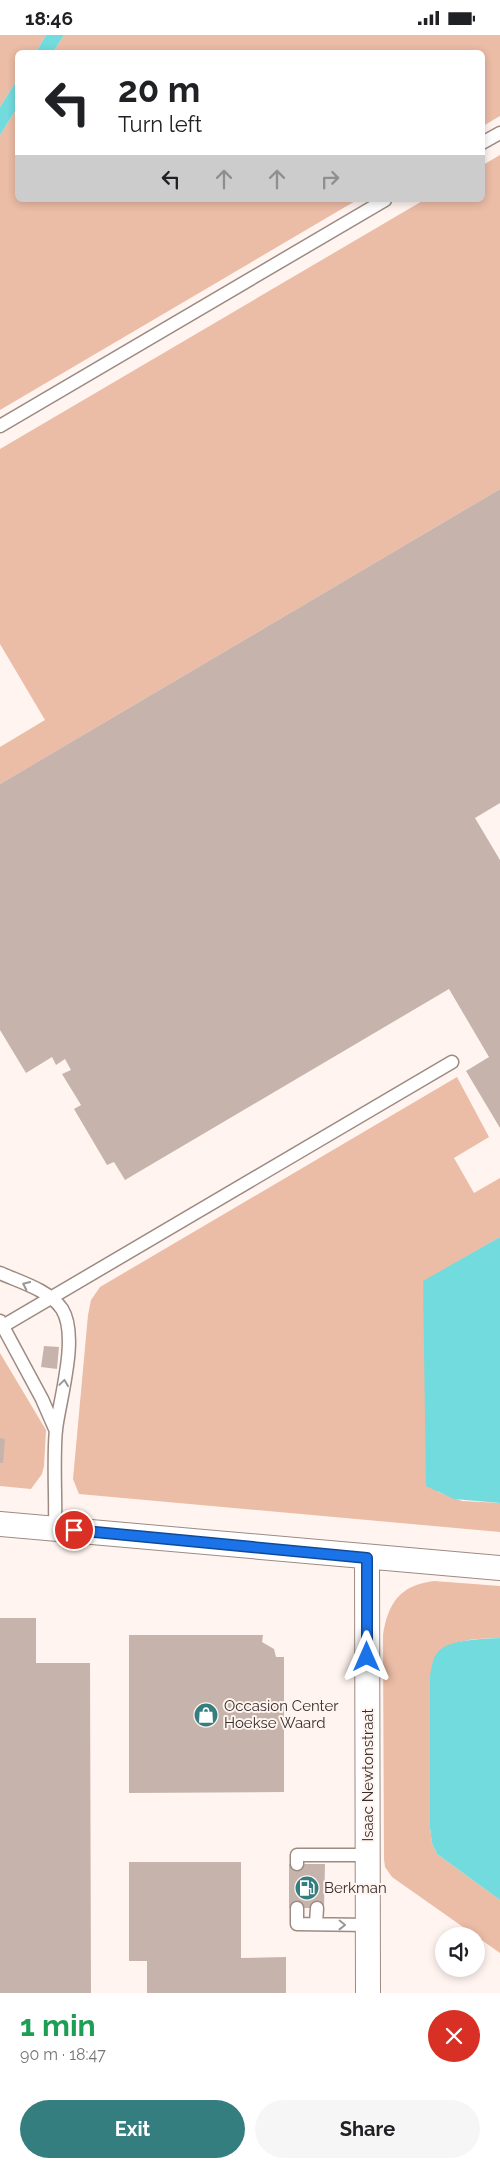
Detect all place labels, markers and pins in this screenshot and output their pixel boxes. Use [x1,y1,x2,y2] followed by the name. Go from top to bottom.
[53,1509,95,1551] pin
[224,1697,339,1732] place label: Occasion Center Hoekse Waard
[193,1702,219,1728] shop icon: Occasion Center Hoekse Waard
[294,1875,320,1901] fuel station icon: Berkman
[324,1879,387,1897] place label: Berkman

